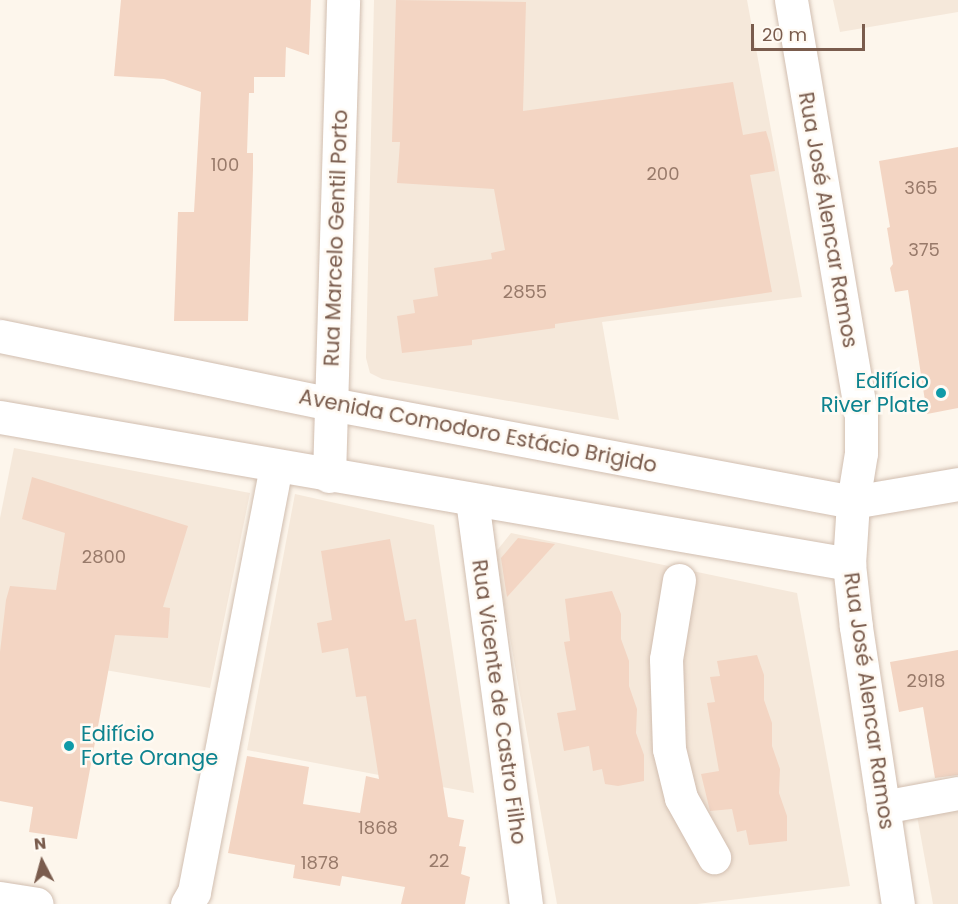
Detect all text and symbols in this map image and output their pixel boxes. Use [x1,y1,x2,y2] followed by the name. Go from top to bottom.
[754,12,868,50] scale bar
[762,22,807,47] text: 20 m
[793,90,863,350] street label: Rua José Alencar Ramos
[319,109,353,367] street label: Rua Marcelo Gentil Porto
[211,154,239,176] house number: 100
[647,163,679,185] house number: 200
[904,177,938,199] house number: 365
[908,239,940,261] house number: 375
[503,281,547,303] house number: 2855
[821,368,929,418] place label: Edifício River Plate
[297,384,659,478] street label: Avenida Comodoro Estácio Brigido
[934,386,948,400] marker: Edifício River Plate
[82,546,126,568] house number: 2800
[467,558,531,846] street label: Rua Vicente de Castro Filho
[838,571,900,831] street label: Rua José Alencar Ramos
[907,670,945,692] house number: 2918
[81,721,218,771] place label: Edifício Forte Orange
[62,739,76,753] marker: Edifício Forte Orange
[358,817,398,839] house number: 1868
[12,832,72,892] north arrow
[33,832,47,856] text: N
[429,850,449,872] house number: 22
[301,852,339,874] house number: 1878

